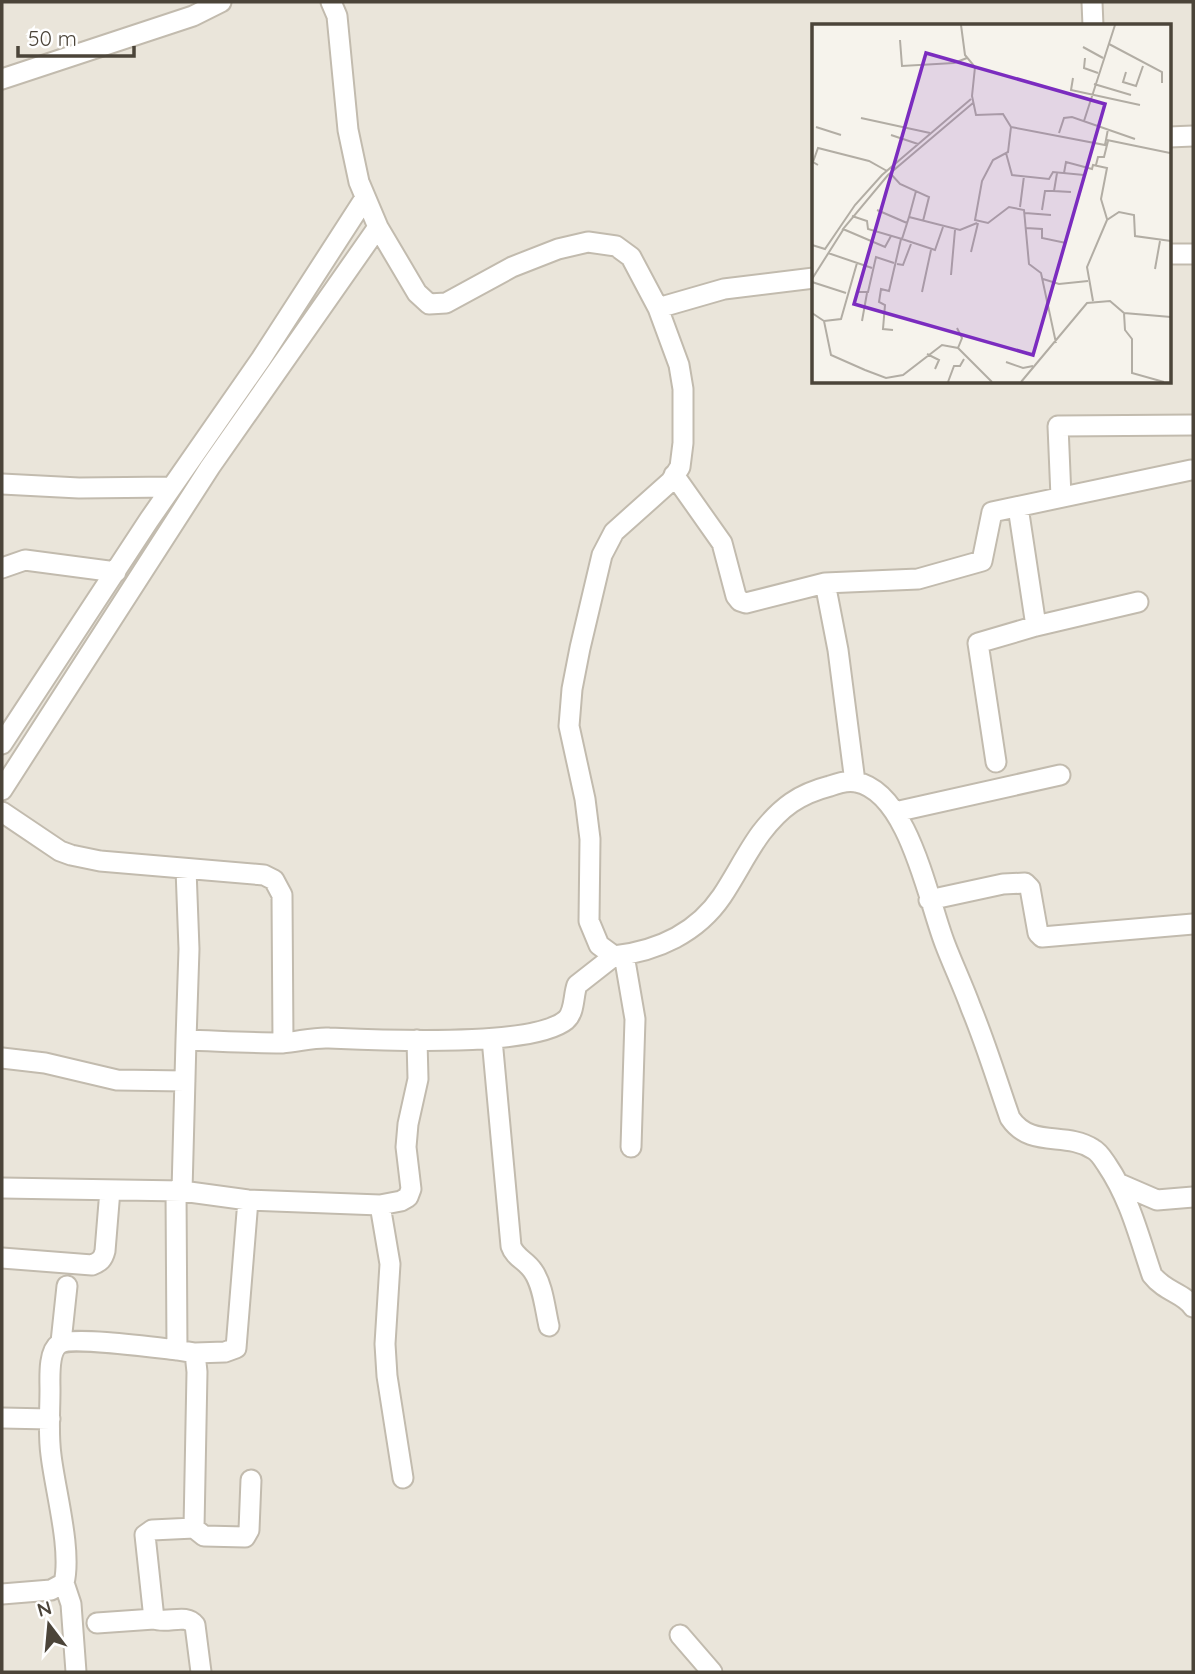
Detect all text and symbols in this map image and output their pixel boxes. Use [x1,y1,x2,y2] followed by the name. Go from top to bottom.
[18,14,133,58] scale bar
[812,24,1170,383] inset map
[28,25,77,51] text: 50 m
[14,1590,84,1660] north arrow
[34,1595,54,1622] text: N

